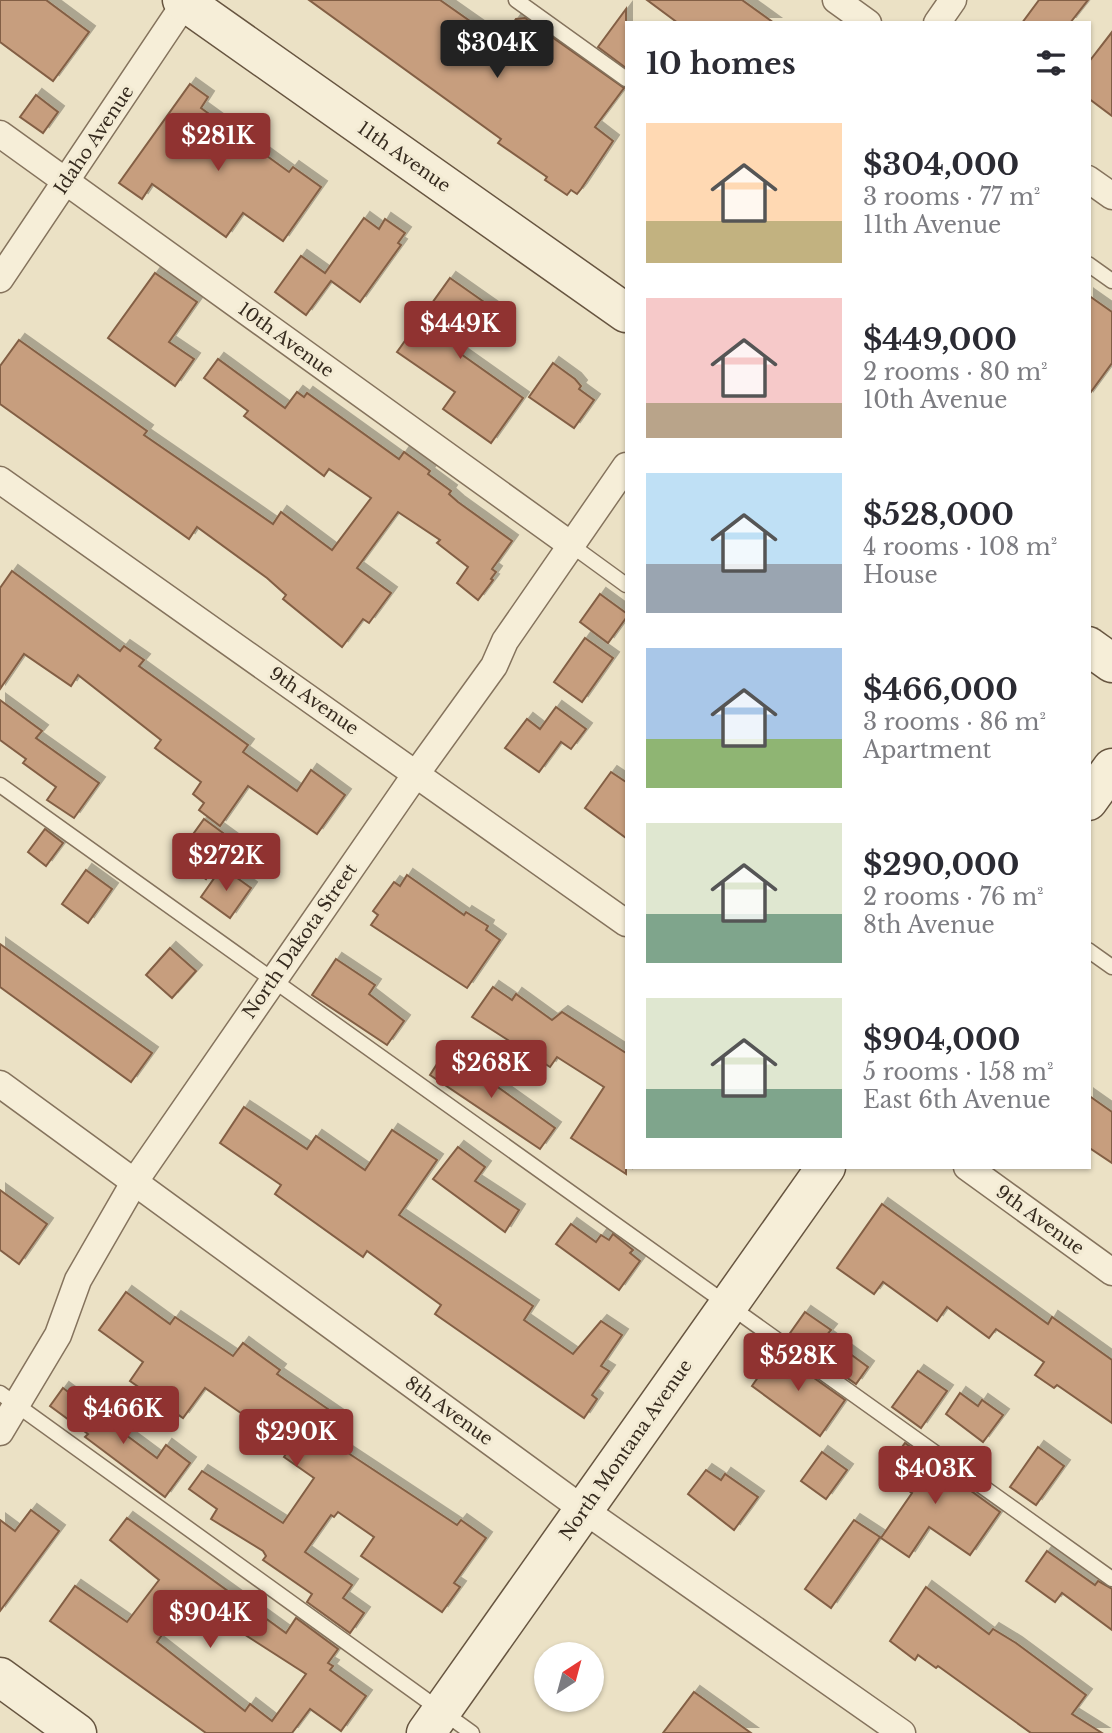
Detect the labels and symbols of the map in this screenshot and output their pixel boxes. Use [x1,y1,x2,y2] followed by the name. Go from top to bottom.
[448,20,546,80] pin: $304K
[50,81,138,199] street label: Idaho Avenue
[169,114,267,173] pin: $281K
[353,117,455,197] street label: 11th Avenue
[234,298,338,382] street label: 10th Avenue
[411,302,509,361] pin: $449K
[265,662,363,740] street label: 9th Avenue
[177,834,275,893] pin: $272K
[238,859,362,1023] street label: North Dakota Street
[442,1040,540,1100] pin: $268K
[992,1181,1088,1259] street label: 9th Avenue
[749,1334,847,1393] pin: $528K
[555,1355,697,1545] street label: North Montana Avenue
[401,1372,497,1450] street label: 8th Avenue
[74,1386,172,1446] pin: $466K
[247,1410,345,1469] pin: $290K
[886,1446,984,1506] pin: $403K
[161,1590,259,1650] pin: $904K
[534,1642,604,1712] north arrow

